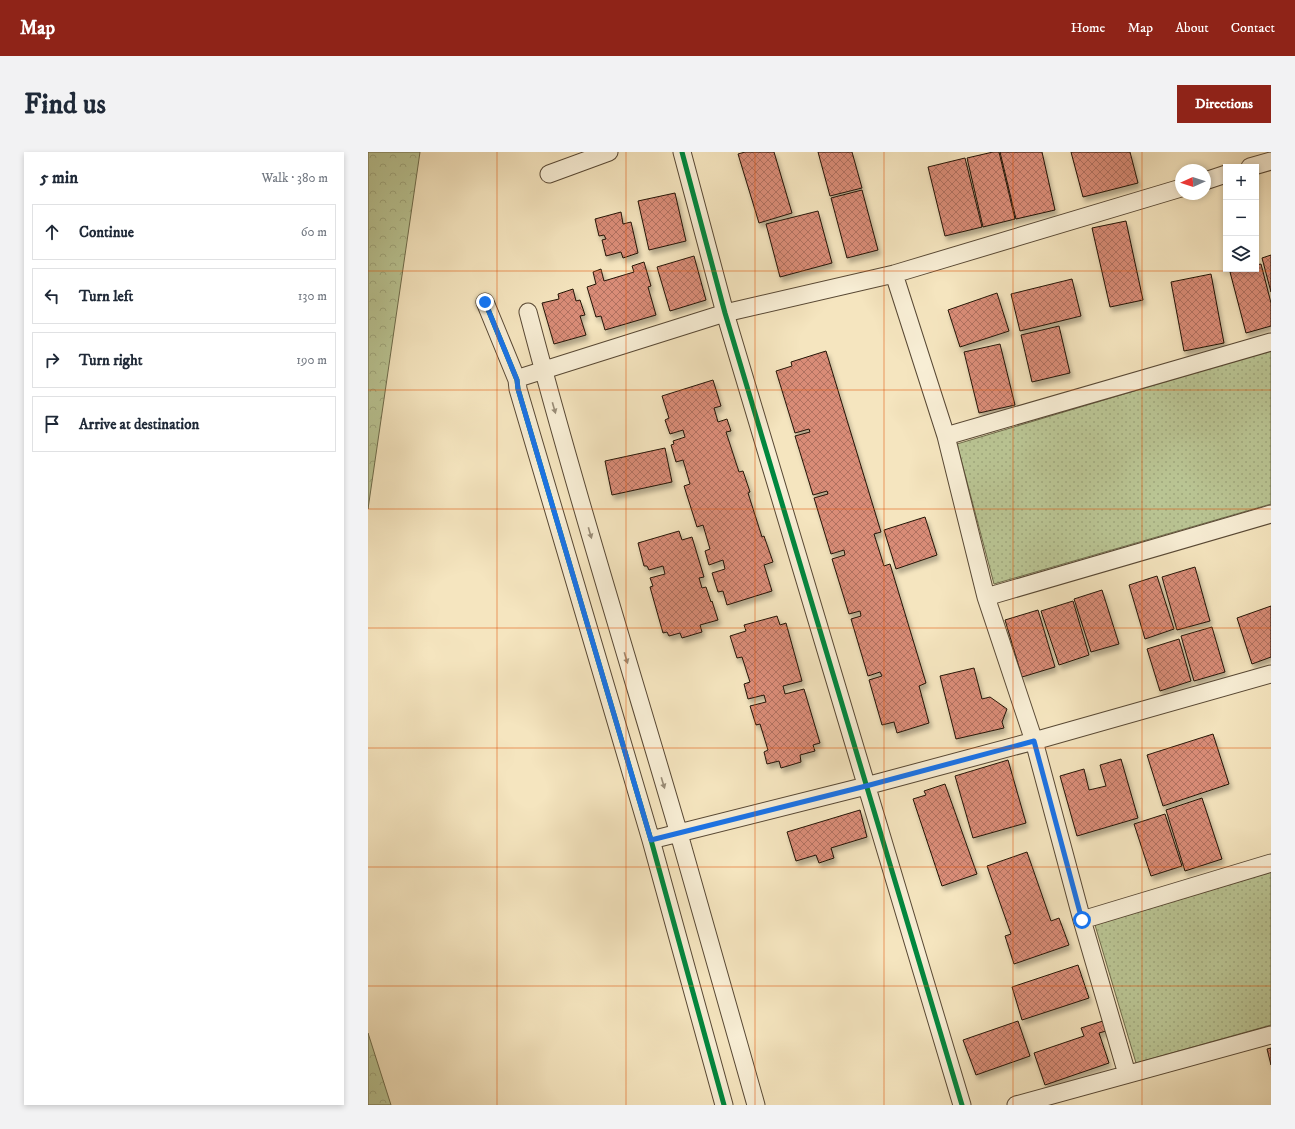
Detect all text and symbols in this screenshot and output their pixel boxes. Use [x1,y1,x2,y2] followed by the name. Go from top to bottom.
[20,17,55,40] text: Map
[1071,19,1105,37] text: Home
[1127,19,1153,37] text: Map
[1175,19,1209,37] text: About
[1231,19,1275,37] text: Contact
[1177,85,1271,123] button: Directions
[24,87,106,122] text: Find us
[1175,164,1211,200] north arrow
[1223,164,1259,272] map controls
[1223,164,1259,200] button: +
[40,167,78,189] text: 5 min
[261,170,328,186] text: Walk · 380 m
[1223,200,1259,236] button: −
[41,221,63,243] icon: ahead
[79,223,134,242] text: Continue
[301,224,327,240] text: 60 m
[1223,236,1259,272] button: layers
[41,285,63,307] icon: left
[79,287,133,306] text: Turn left
[298,288,327,304] text: 130 m
[476,293,494,311] route end
[41,349,63,371] icon: right
[79,351,142,370] text: Turn right
[296,352,327,368] text: 190 m
[551,402,557,414] one-way arrow
[41,413,63,435] icon: arrive
[79,415,199,434] text: Arrive at destination
[587,527,593,539] one-way arrow
[623,652,629,664] one-way arrow
[660,777,666,789] one-way arrow
[1073,911,1091,929] route start

